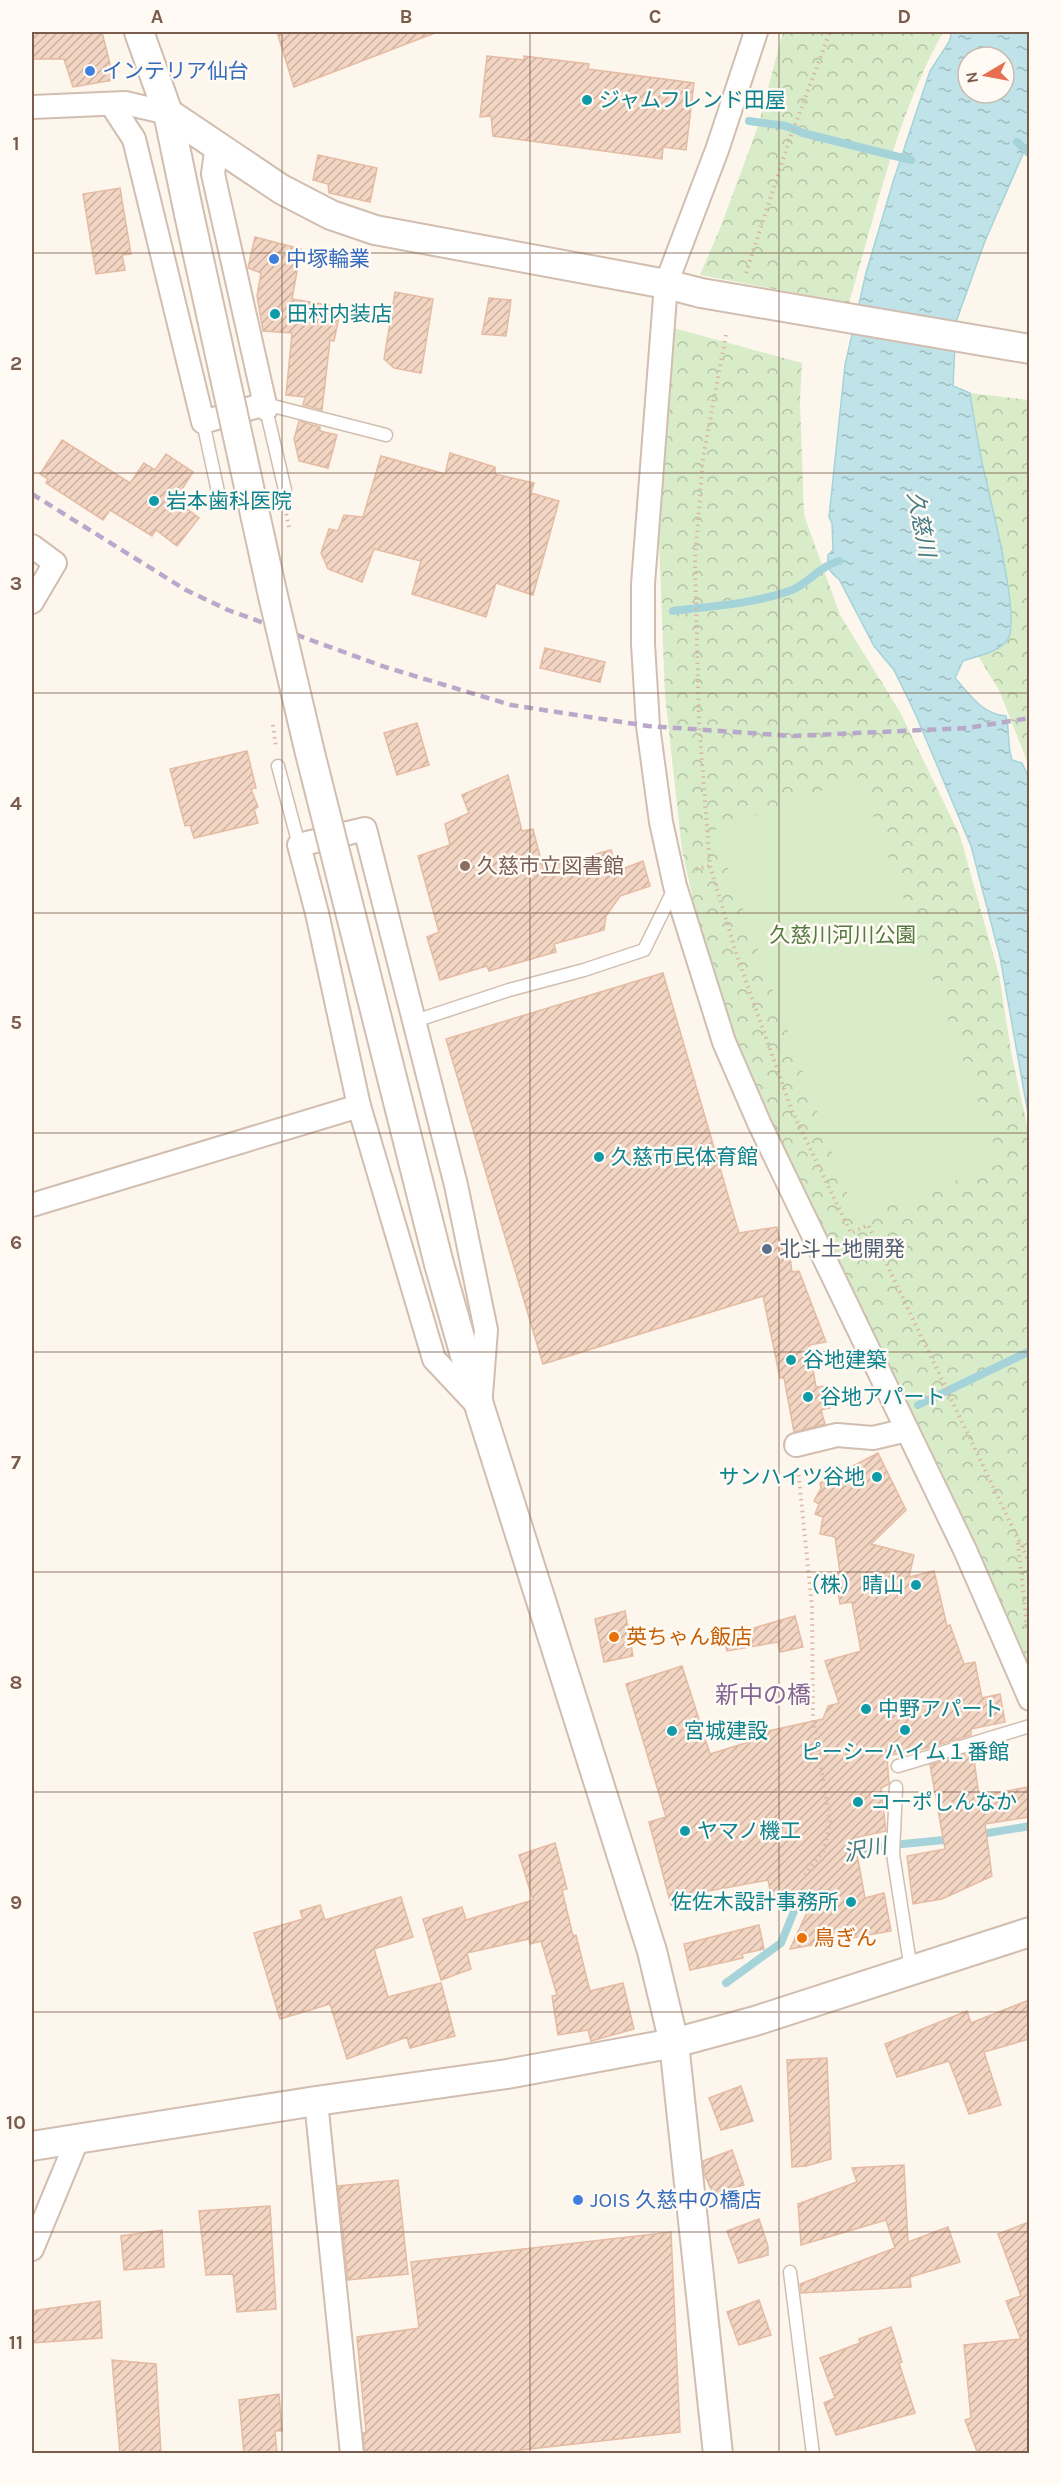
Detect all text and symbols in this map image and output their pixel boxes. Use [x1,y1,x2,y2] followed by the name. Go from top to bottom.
[151,5,164,28] text: A
[400,5,412,28] text: B
[649,5,661,28] text: C
[897,5,911,28] text: D
[956,45,1016,105] north arrow
[102,59,249,83] place label: インテリア仙台
[83,64,97,78] marker: インテリア仙台
[961,70,982,85] text: N
[599,88,786,112] place label: ジャムフレンド田屋
[580,93,594,107] marker: ジャムフレンド田屋
[12,132,20,155] text: 1
[286,247,370,271] place label: 中塚輪業
[267,252,281,266] marker: 中塚輪業
[287,302,392,326] place label: 田村内装店
[268,307,282,321] marker: 田村内装店
[10,352,22,375] text: 2
[166,489,292,513] place label: 岩本歯科医院
[902,489,940,561] water label: 久慈川
[147,494,161,508] marker: 岩本歯科医院
[10,572,22,595] text: 3
[10,792,22,815] text: 4
[477,854,624,878] place label: 久慈市立図書館
[458,859,472,873] marker: 久慈市立図書館
[770,923,917,947] park label: 久慈川河川公園
[10,1011,22,1034] text: 5
[611,1145,758,1169] place label: 久慈市民体育館
[592,1150,606,1164] marker: 久慈市民体育館
[10,1231,22,1254] text: 6
[779,1237,905,1261] place label: 北斗土地開発
[760,1242,774,1256] marker: 北斗土地開発
[803,1348,887,1372] place label: 谷地建築
[784,1353,798,1367] marker: 谷地建築
[820,1385,946,1409] place label: 谷地アパート
[801,1390,815,1404] marker: 谷地アパート
[11,1451,21,1474] text: 7
[718,1465,865,1489] place label: サンハイツ谷地
[870,1470,884,1484] marker: サンハイツ谷地
[799,1573,904,1597] place label: （株）晴山
[909,1578,923,1592] marker: （株）晴山
[626,1625,752,1649] place label: 英ちゃん飯店
[607,1630,621,1644] marker: 英ちゃん飯店
[10,1671,22,1694] text: 8
[715,1681,811,1709] district label: 新中の橋
[878,1697,1004,1721] place label: 中野アパート
[859,1702,873,1716] marker: 中野アパート
[684,1719,768,1743] place label: 宮城建設
[898,1723,912,1737] marker: ピーシーハイム１番館
[665,1724,679,1738] marker: 宮城建設
[801,1740,1009,1764] place label: ピーシーハイム１番館
[870,1790,1017,1814] place label: コーポしんなか
[851,1795,865,1809] marker: コーポしんなか
[697,1819,801,1843] place label: ヤマノ機工
[678,1824,692,1838] marker: ヤマノ機工
[841,1833,891,1867] water label: 沢川
[671,1890,839,1914] place label: 佐佐木設計事務所
[10,1891,22,1914] text: 9
[844,1895,858,1909] marker: 佐佐木設計事務所
[814,1926,877,1950] place label: 鳥ぎん
[795,1931,809,1945] marker: 鳥ぎん
[6,2111,26,2134] text: 10
[590,2188,762,2212] place label: JOIS 久慈中の橋店
[571,2193,585,2207] marker: JOIS 久慈中の橋店
[9,2331,23,2354] text: 11

